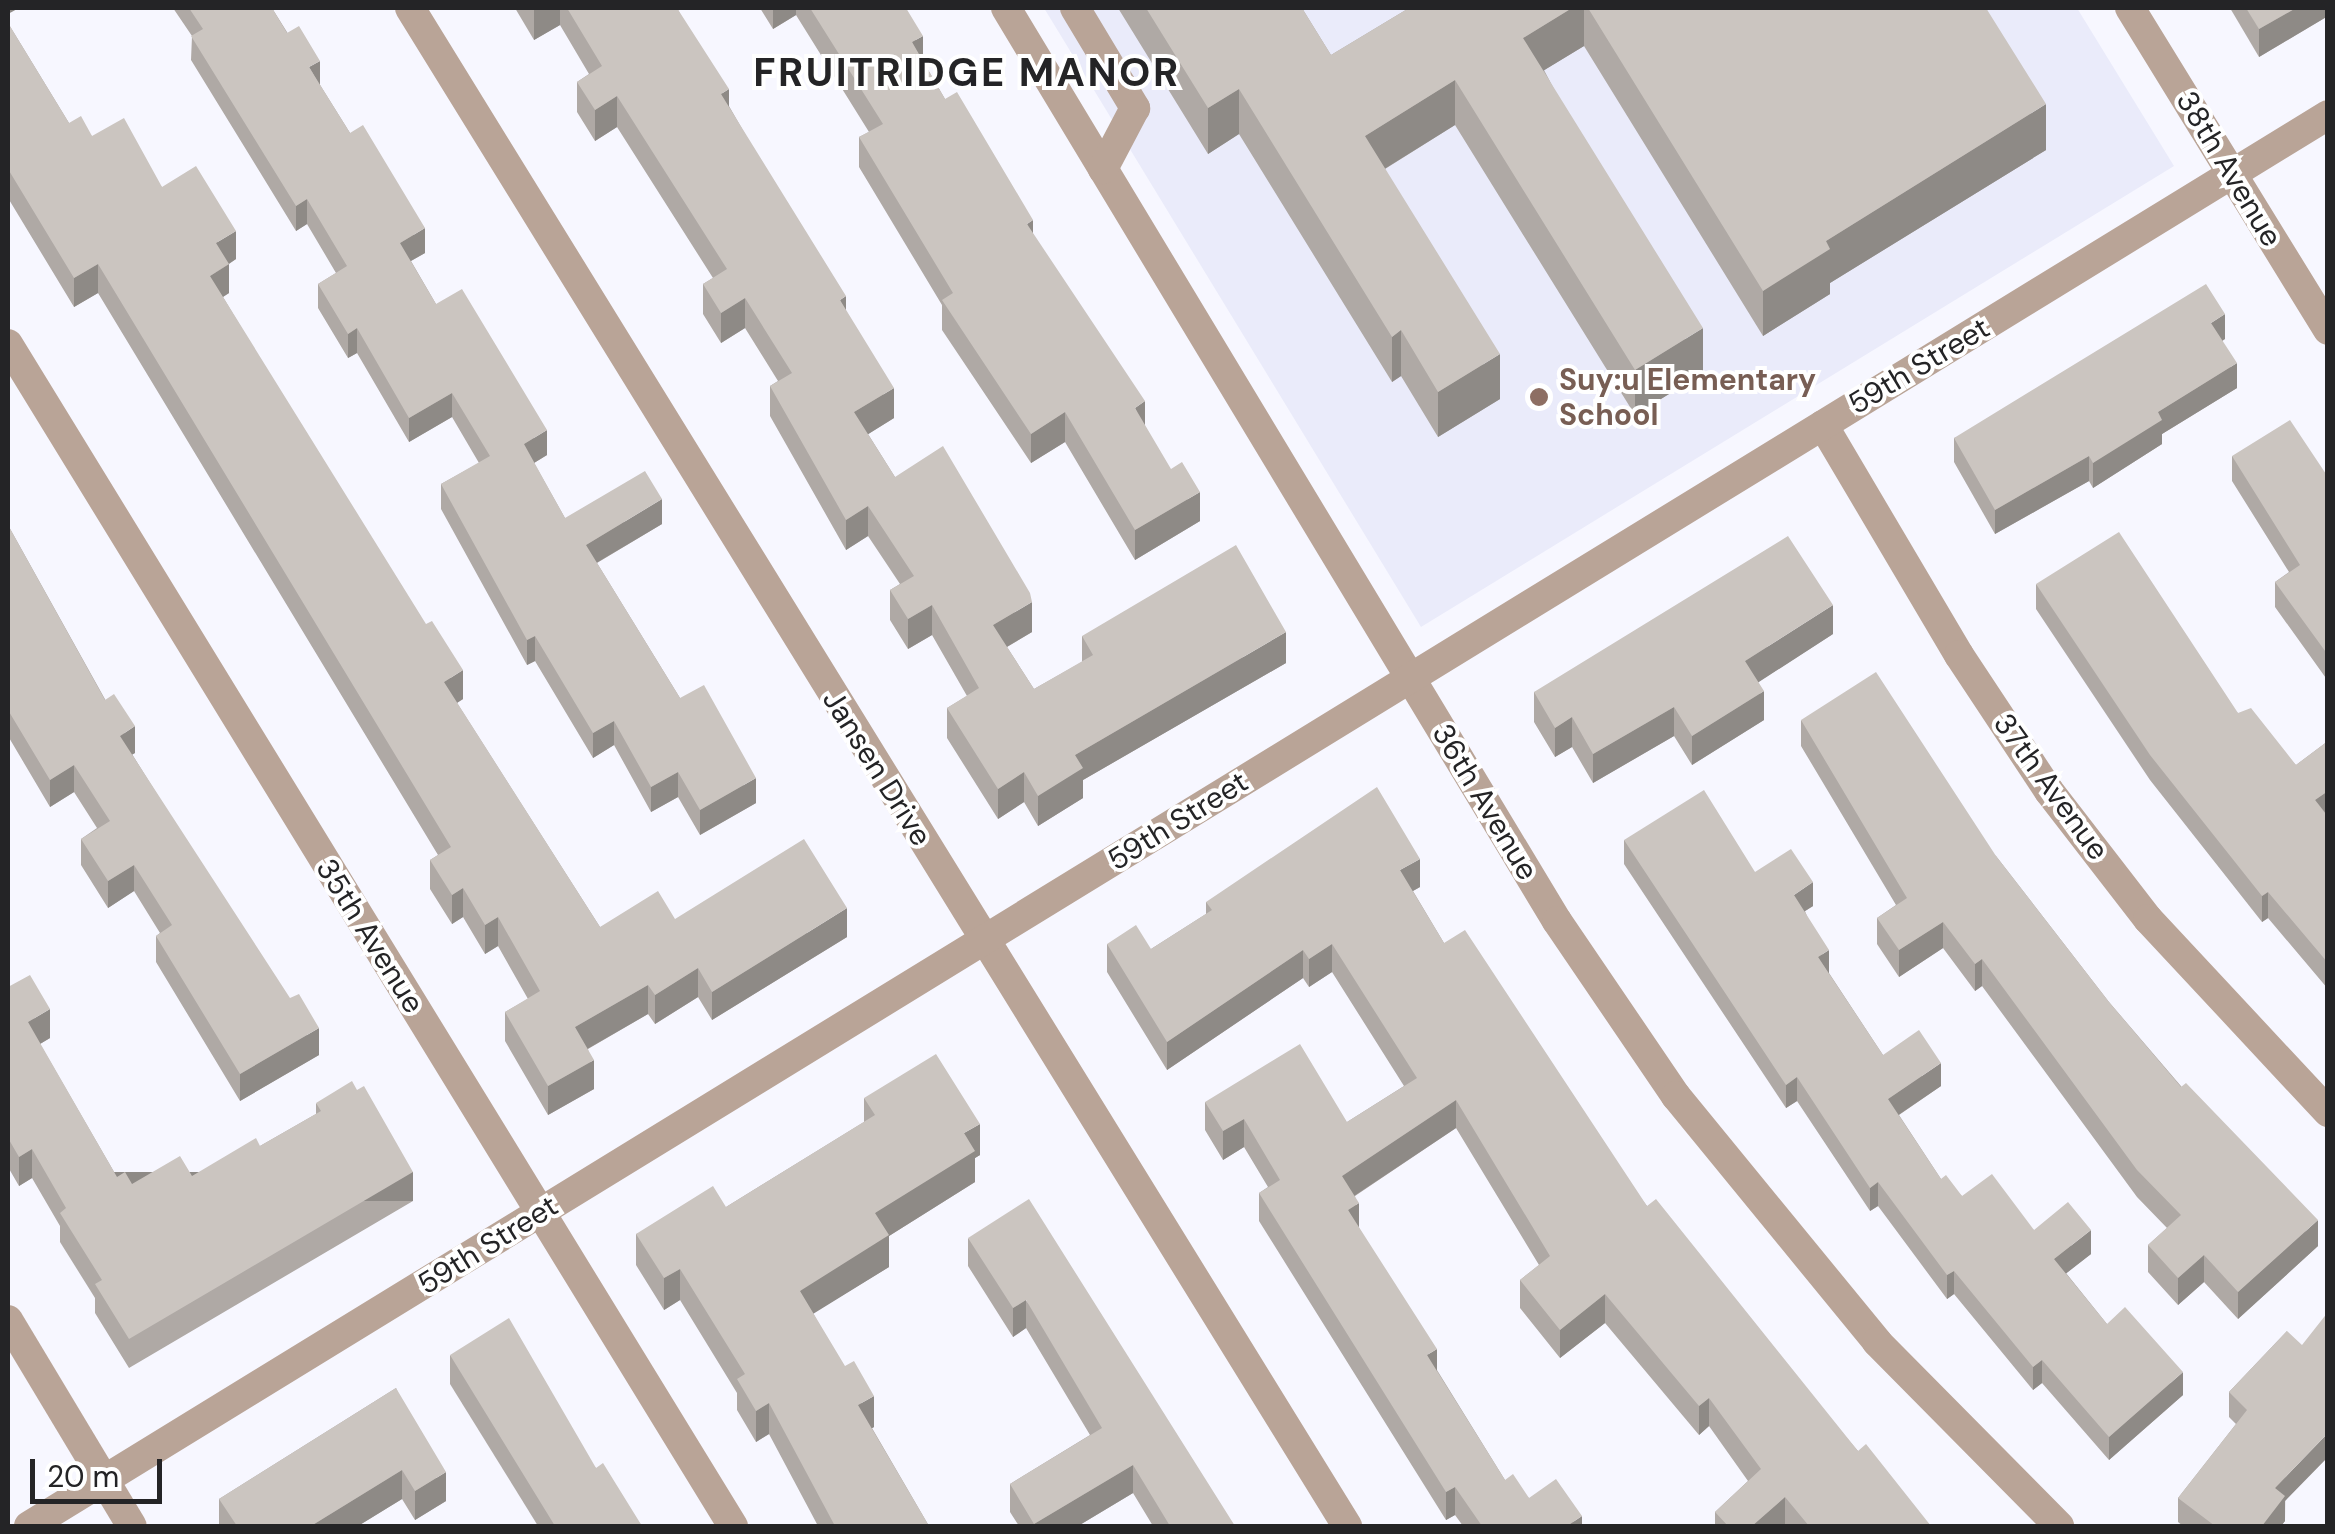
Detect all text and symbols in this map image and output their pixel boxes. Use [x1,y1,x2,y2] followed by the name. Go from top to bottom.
[753,48,1181,96] district label: FRUITRIDGE MANOR
[2169,85,2289,253] street label: 38th Avenue
[1842,310,1996,422] street label: 59th Street
[1559,362,1816,432] place label: Suy:u Elementary School
[1528,386,1550,408] marker: Suy:u Elementary School
[815,683,939,853] street label: Jansen Drive
[1986,707,2116,867] street label: 37th Avenue
[1424,718,1546,886] street label: 36th Avenue
[1101,764,1255,878] street label: 59th Street
[308,852,432,1020] street label: 35th Avenue
[411,1188,565,1302] street label: 59th Street
[35,1439,168,1501] scale bar
[47,1457,119,1496] text: 20 m

